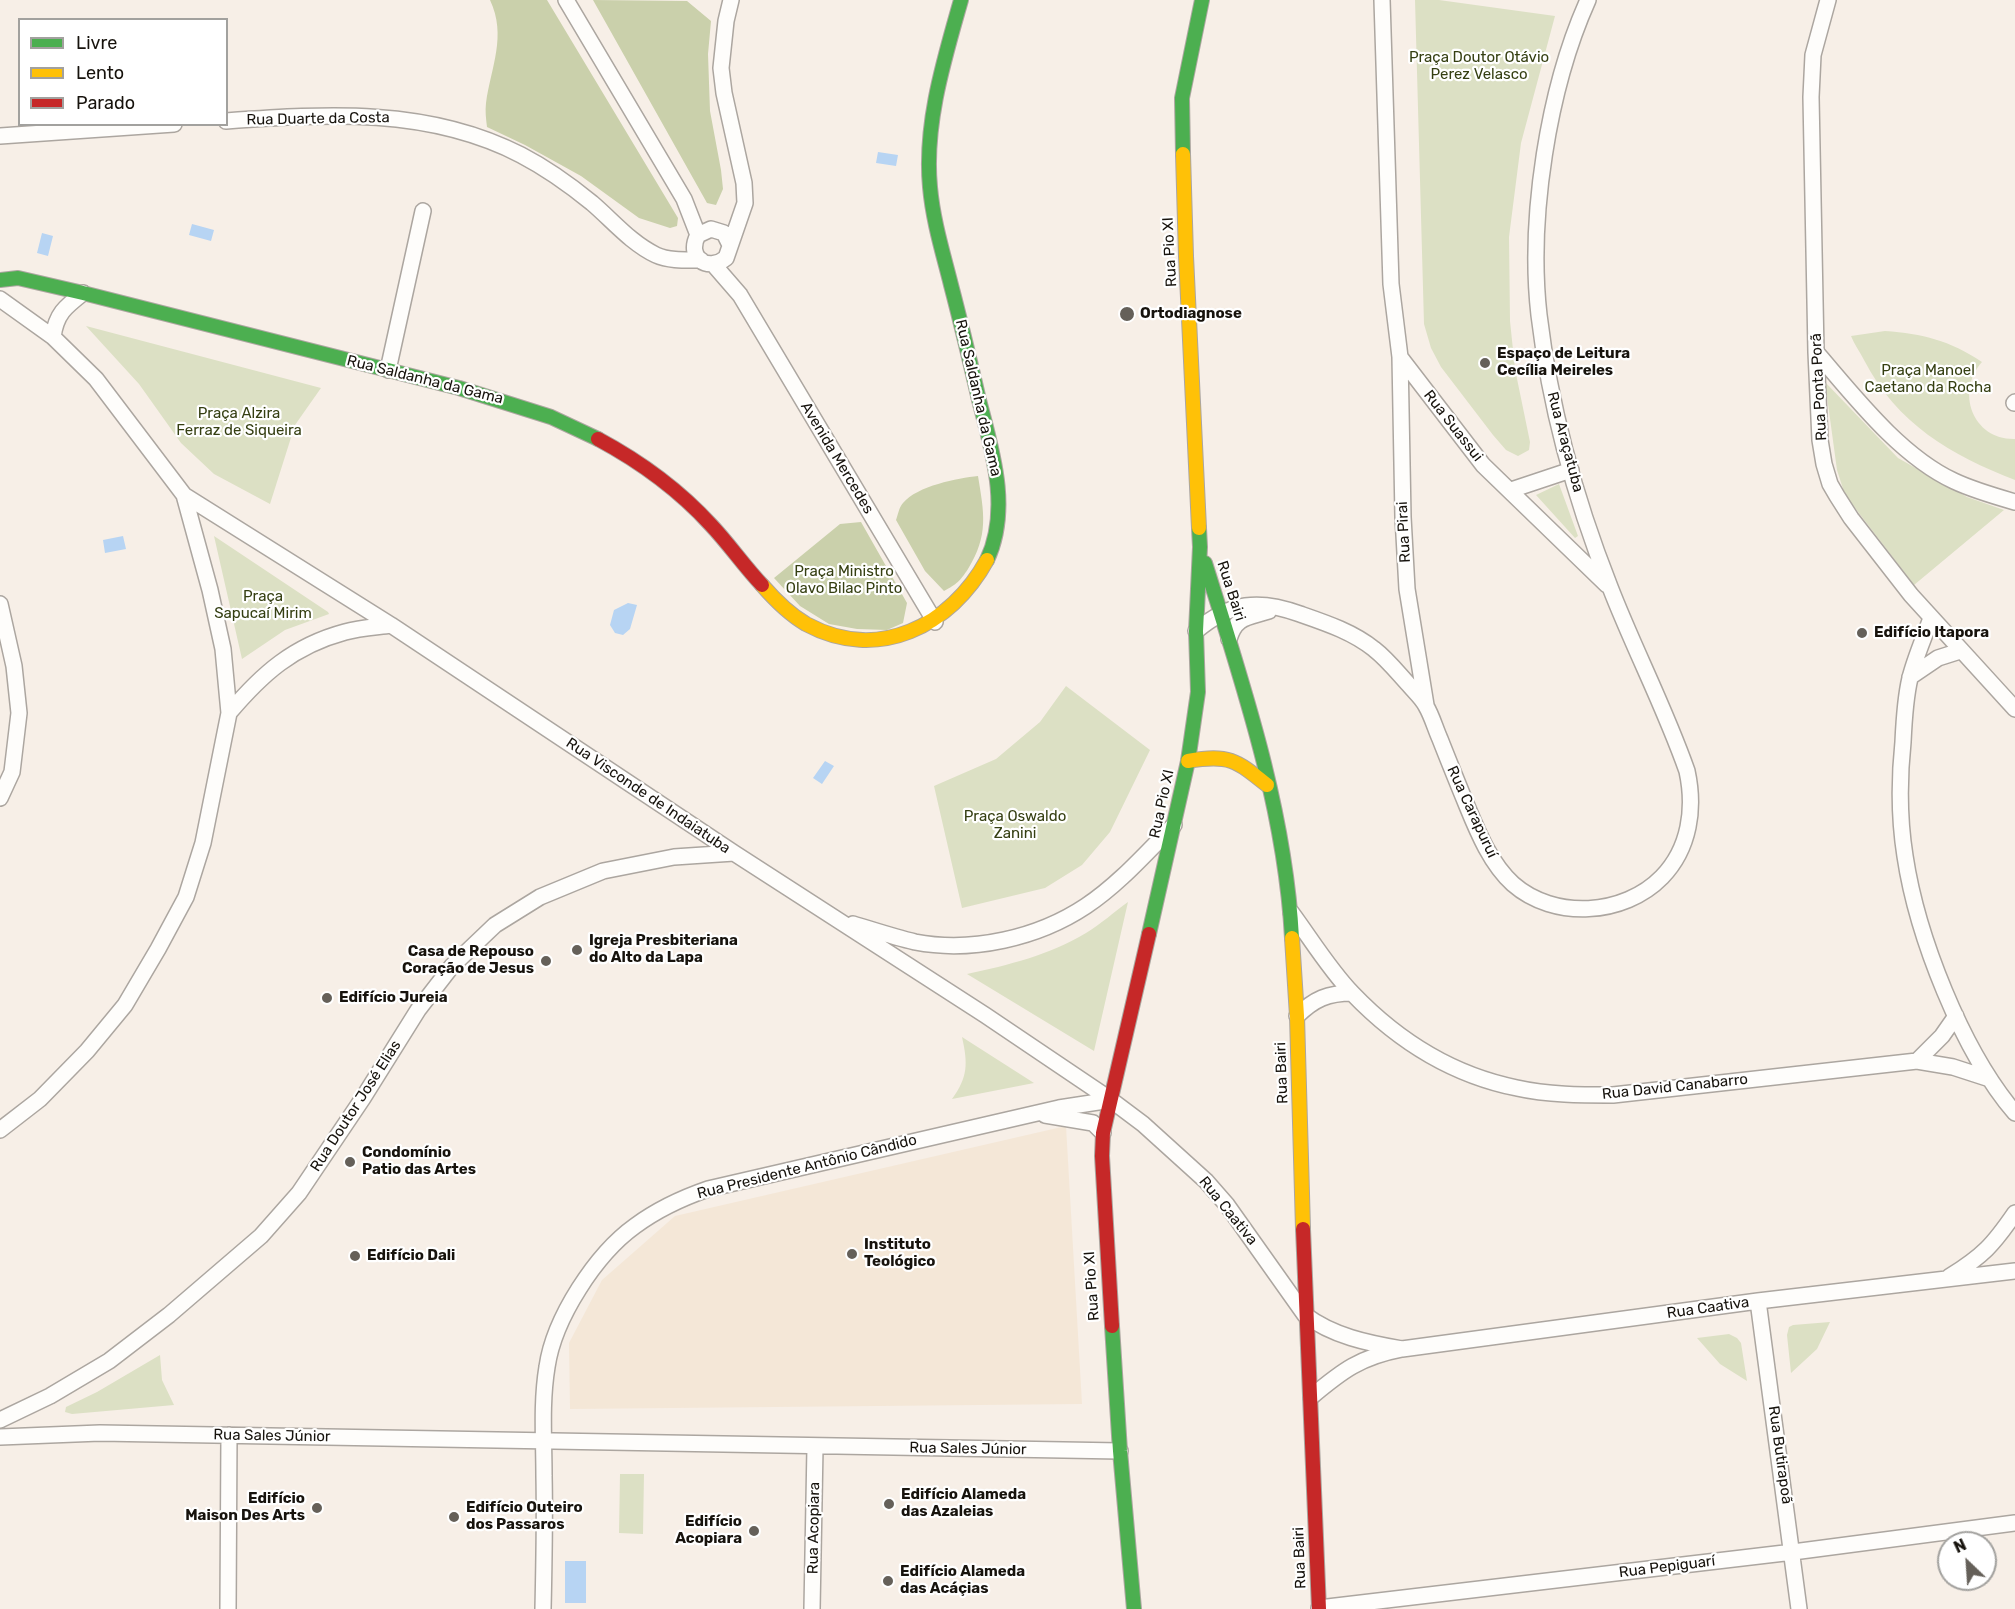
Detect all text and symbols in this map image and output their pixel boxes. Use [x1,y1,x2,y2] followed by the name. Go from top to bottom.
[18,18,228,126] legend
[76,32,117,54] text: Livre
[1409,49,1549,84] park label: Praça Doutor Otávio Perez Velasco
[76,62,124,84] text: Lento
[76,92,135,114] text: Parado
[246,109,390,129] street label: Rua Duarte da Costa
[1159,217,1181,287] street label: Rua Pio XI
[1118,305,1136,323] marker: Ortodiagnose
[1140,305,1242,323] place label: Ortodiagnose
[951,318,1005,478] street label: Rua Saldanha da Gama
[1807,333,1831,441] street label: Rua Ponta Porã
[1497,345,1630,380] place label: Espaço de Leitura Cecília Meireles
[345,352,505,408] street label: Rua Saldanha da Gama
[1478,356,1492,370] marker: Espaço de Leitura Cecília Meireles
[1864,362,1992,397] park label: Praça Manoel Caetano da Rocha
[1420,387,1486,465] street label: Rua Suassui
[1543,390,1587,494] street label: Rua Araçatuba
[797,399,877,517] street label: Avenida Mercedes
[176,405,302,440] park label: Praça Alzira Ferraz de Siqueira
[1393,501,1415,563] street label: Rua Pirai
[1213,559,1249,623] street label: Rua Bairi
[786,563,902,598] park label: Praça Ministro Olavo Bilac Pinto
[214,588,312,623] park label: Praça Sapucaí Mirim
[1874,624,1989,642] place label: Edifício Itapora
[1855,626,1869,640] marker: Edifício Itapora
[562,734,734,858] street label: Rua Visconde de Indaiatuba
[1443,763,1501,861] street label: Rua Carapuruí
[1146,768,1178,840] street label: Rua Pio XI
[964,808,1066,843] park label: Praça Oswaldo Zanini
[589,932,738,967] place label: Igreja Presbiteriana do Alto da Lapa
[402,943,534,978] place label: Casa de Repouso Coração de Jesus
[570,943,584,957] marker: Igreja Presbiteriana do Alto da Lapa
[539,954,553,968] marker: Casa de Repouso Coração de Jesus
[339,989,448,1007] place label: Edifício Jureia
[320,991,334,1005] marker: Edifício Jureia
[307,1037,405,1175] street label: Rua Doutor José Elias
[1272,1042,1292,1104] street label: Rua Bairi
[1601,1070,1749,1104] street label: Rua David Canabarro
[695,1131,919,1203] street label: Rua Presidente Antônio Cândido
[362,1144,476,1179] place label: Condomínio Patio das Artes
[343,1155,357,1169] marker: Condomínio Patio das Artes
[1195,1173,1261,1249] street label: Rua Caativa
[864,1236,935,1271] place label: Instituto Teológico
[367,1247,455,1265] place label: Edifício Dali
[845,1247,859,1261] marker: Instituto Teológico
[348,1249,362,1263] marker: Edifício Dali
[1081,1250,1103,1322] street label: Rua Pio XI
[1666,1293,1750,1323] street label: Rua Caativa
[1764,1405,1796,1505] street label: Rua Butirapoã
[213,1426,331,1446] street label: Rua Sales Júnior
[909,1439,1027,1459] street label: Rua Sales Júnior
[804,1482,824,1574] street label: Rua Acopiara
[901,1486,1026,1521] place label: Edifício Alameda das Azaleias
[185,1490,305,1525] place label: Edifício Maison Des Arts
[882,1497,896,1511] marker: Edifício Alameda das Azaleias
[466,1499,583,1534] place label: Edifício Outeiro dos Passaros
[310,1501,324,1515] marker: Edifício Maison Des Arts
[447,1510,461,1524] marker: Edifício Outeiro dos Passaros
[675,1513,742,1548] place label: Edifício Acopiara
[747,1524,761,1538] marker: Edifício Acopiara
[1290,1527,1310,1589] street label: Rua Bairi
[1937,1531,1997,1591] north arrow
[1951,1535,1969,1557] text: N
[1618,1552,1716,1582] street label: Rua Pepiguarí
[900,1563,1025,1598] place label: Edifício Alameda das Acáçias
[881,1574,895,1588] marker: Edifício Alameda das Acáçias

